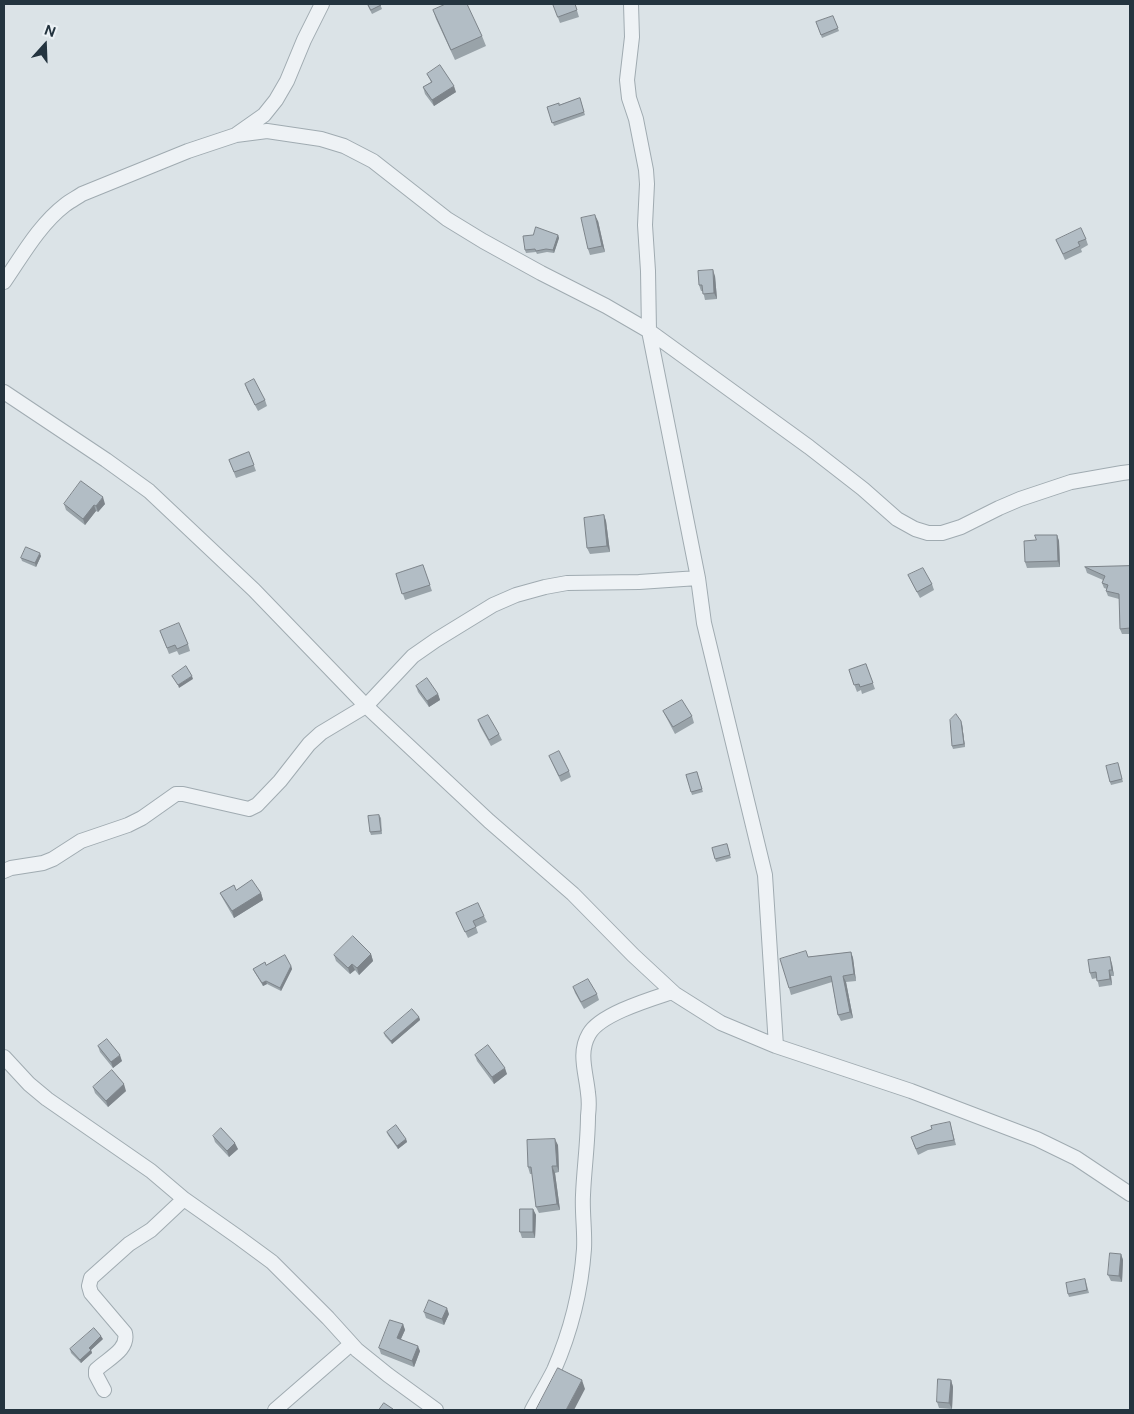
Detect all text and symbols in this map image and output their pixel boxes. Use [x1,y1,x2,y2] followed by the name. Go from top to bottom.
[20,20,70,70] north arrow
[42,22,58,40] text: N

